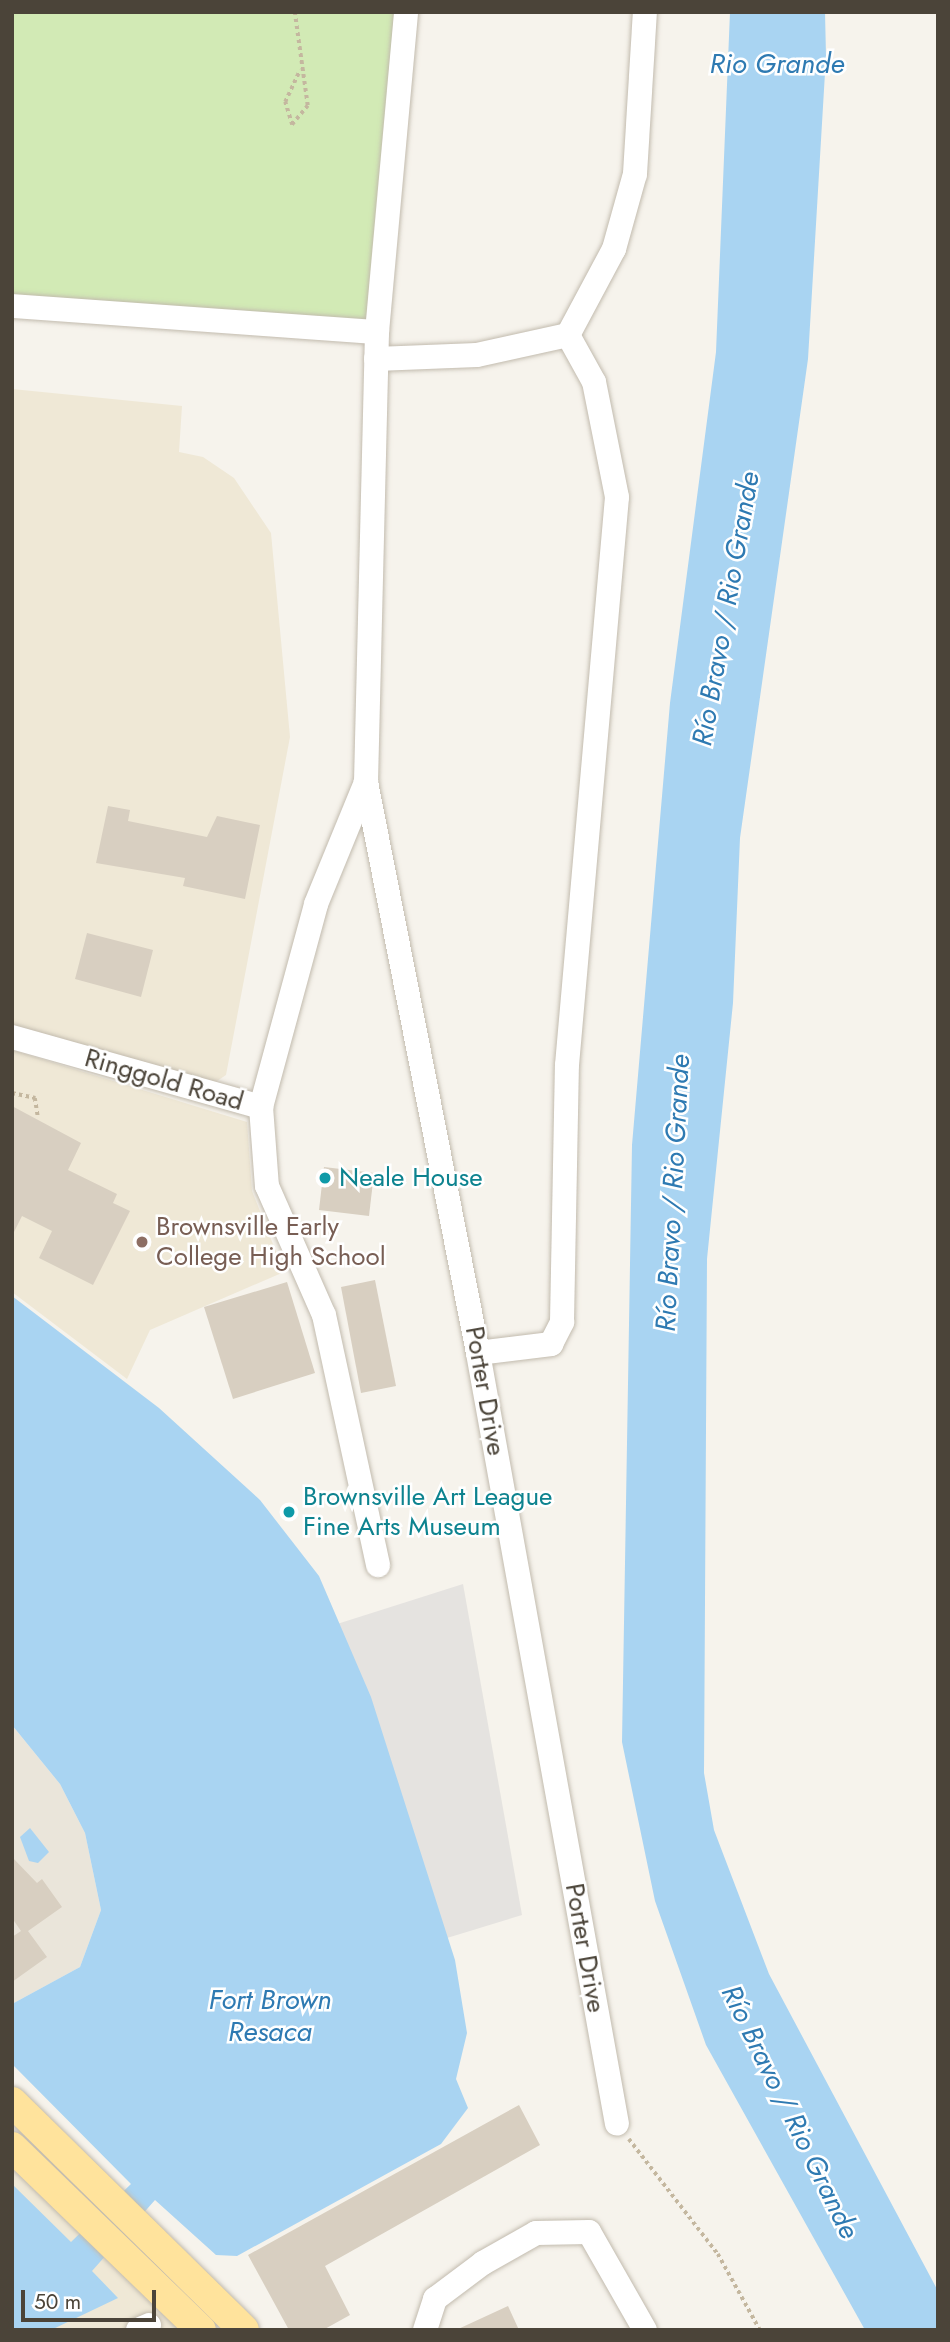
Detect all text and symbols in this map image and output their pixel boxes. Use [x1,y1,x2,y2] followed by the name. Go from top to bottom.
[709,47,845,81] water label: Rio Grande
[685,469,767,749] water label: Río Bravo / Rio Grande
[81,1042,247,1118] street label: Ringgold Road
[649,1053,697,1333] water label: Río Bravo / Rio Grande
[339,1162,483,1194] place label: Neale House
[317,1170,333,1186] marker: Neale House
[156,1211,386,1272] place label: Brownsville Early College High School
[134,1234,150,1250] marker: Brownsville Early College High School
[458,1324,512,1458] street label: Porter Drive
[303,1481,552,1542] place label: Brownsville Art League Fine Arts Museum
[281,1504,297,1520] marker: Brownsville Art League Fine Arts Museum
[558,1881,612,2015] street label: Porter Drive
[714,1980,866,2244] water label: Río Bravo / Rio Grande
[208,1983,332,2049] water label: Fort Brown Resaca
[24,2276,159,2320] scale bar
[34,2287,81,2317] text: 50 m

